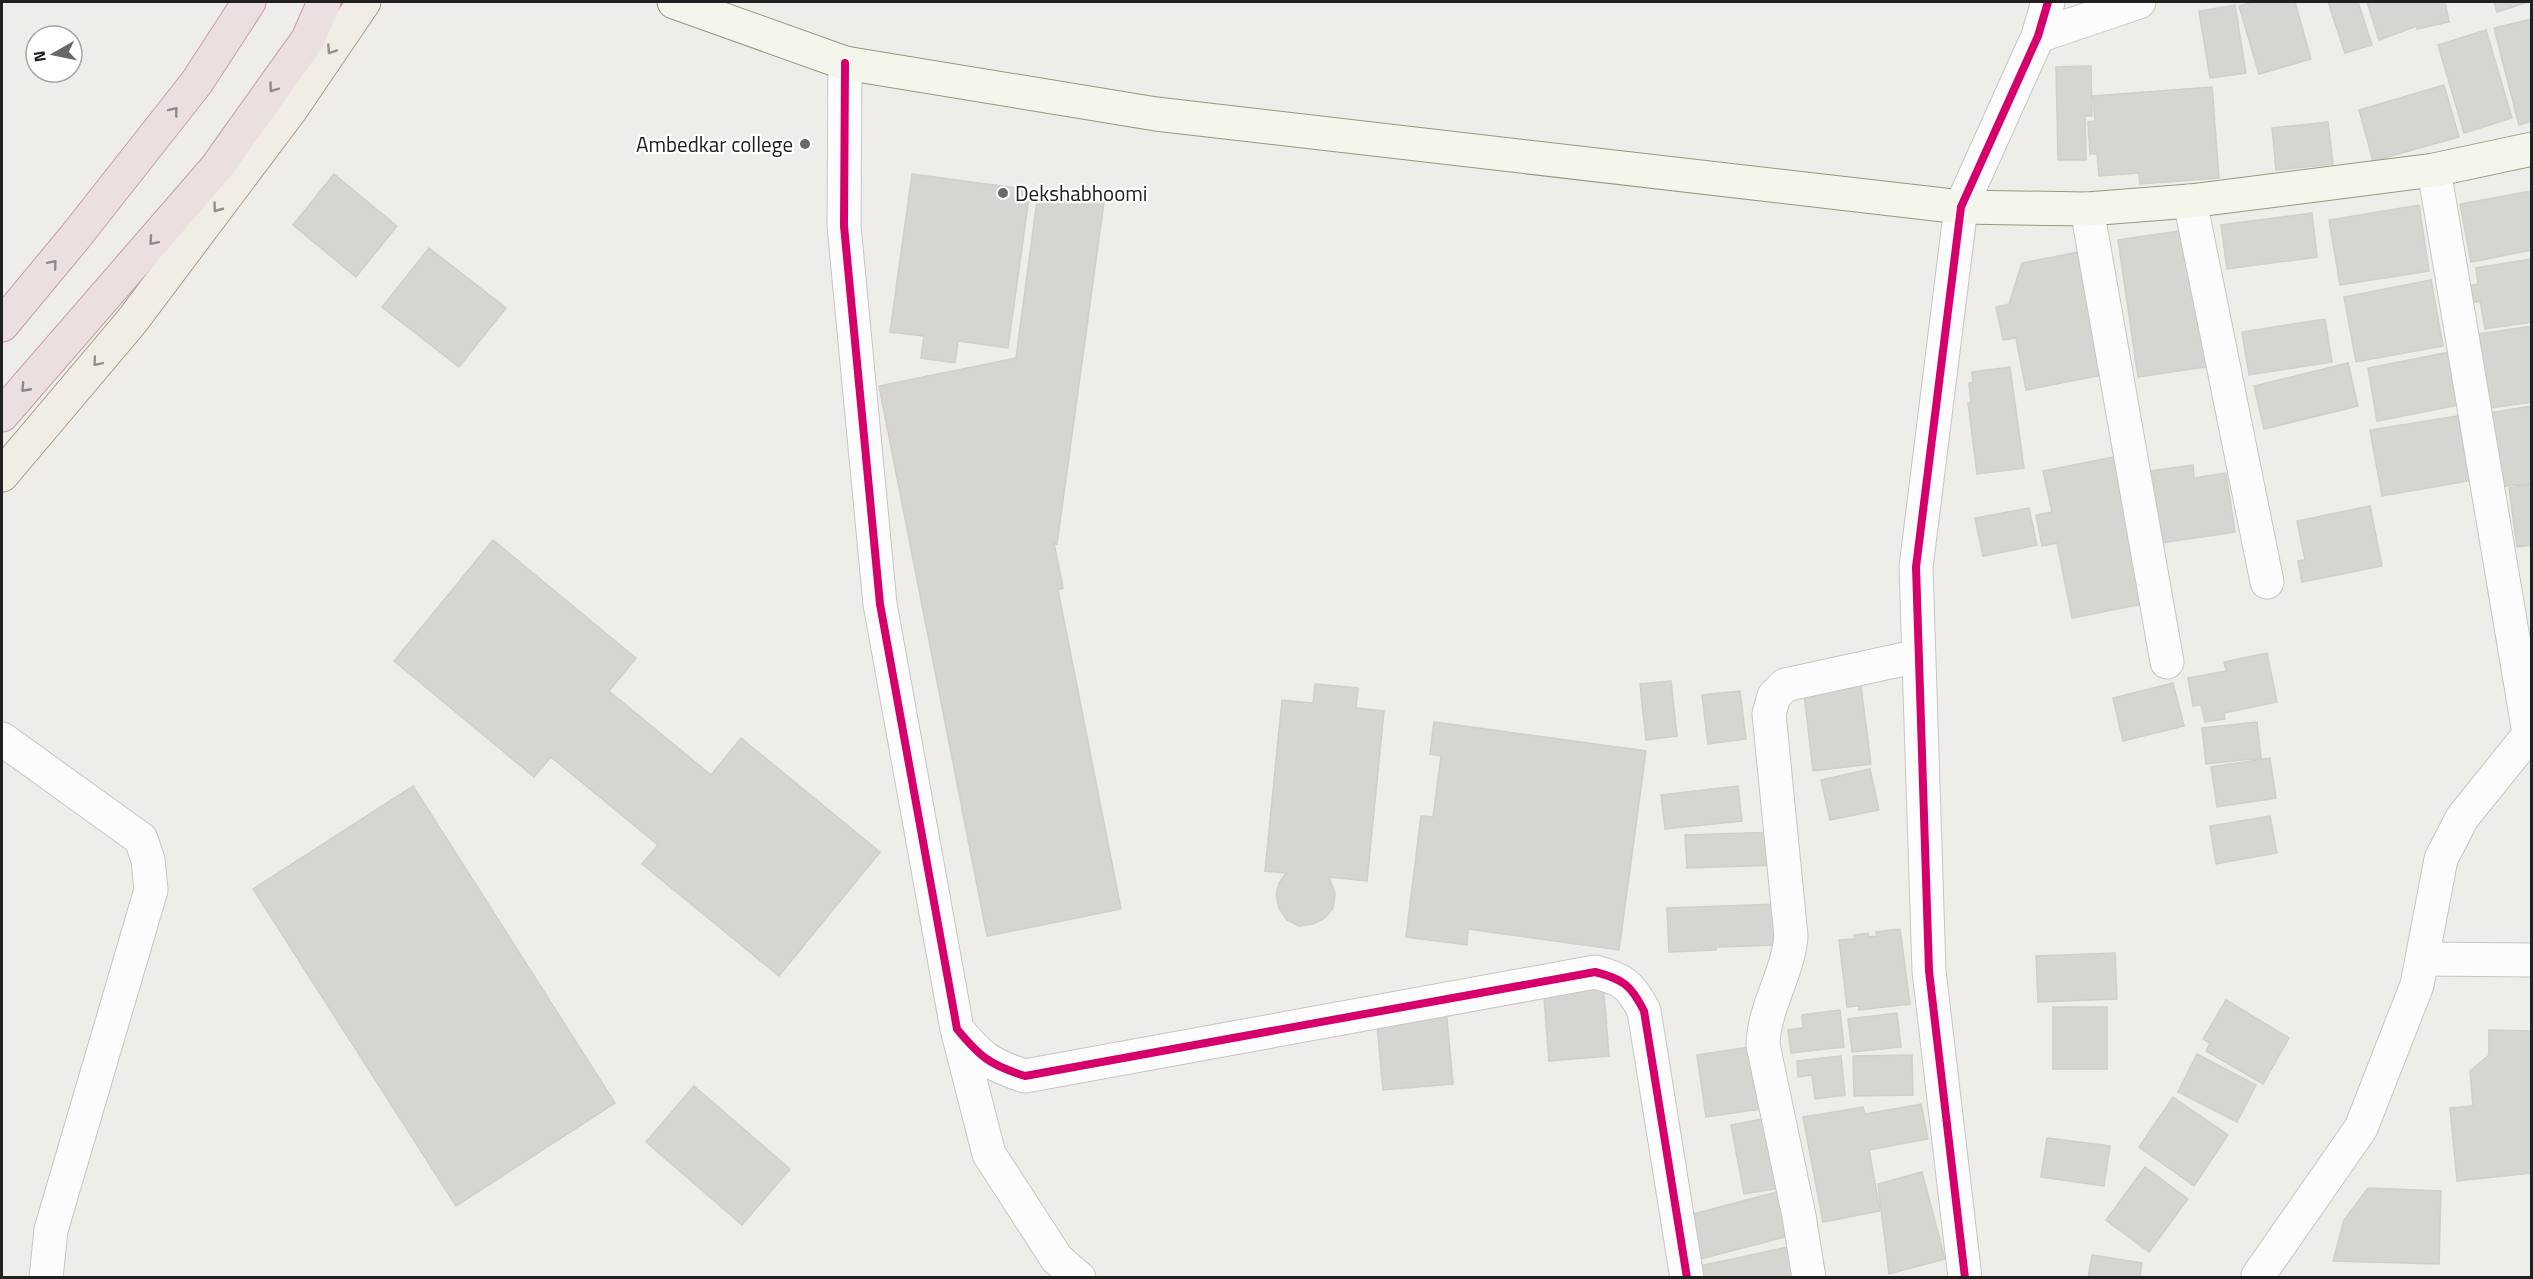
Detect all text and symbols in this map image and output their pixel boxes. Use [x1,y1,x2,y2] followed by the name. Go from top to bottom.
[24,24,84,84] north arrow
[327,44,339,54] one-way arrow
[26,49,52,64] text: N
[269,81,280,92] one-way arrow
[167,107,178,118] one-way arrow
[636,128,793,160] place label: Ambedkar college
[798,137,812,151] marker: Ambedkar college
[1015,177,1147,209] place label: Dekshabhoomi
[996,186,1010,200] marker: Dekshabhoomi
[213,201,224,212] one-way arrow
[149,234,160,245] one-way arrow
[45,260,56,271] one-way arrow
[94,355,105,366] one-way arrow
[21,382,32,392] one-way arrow

